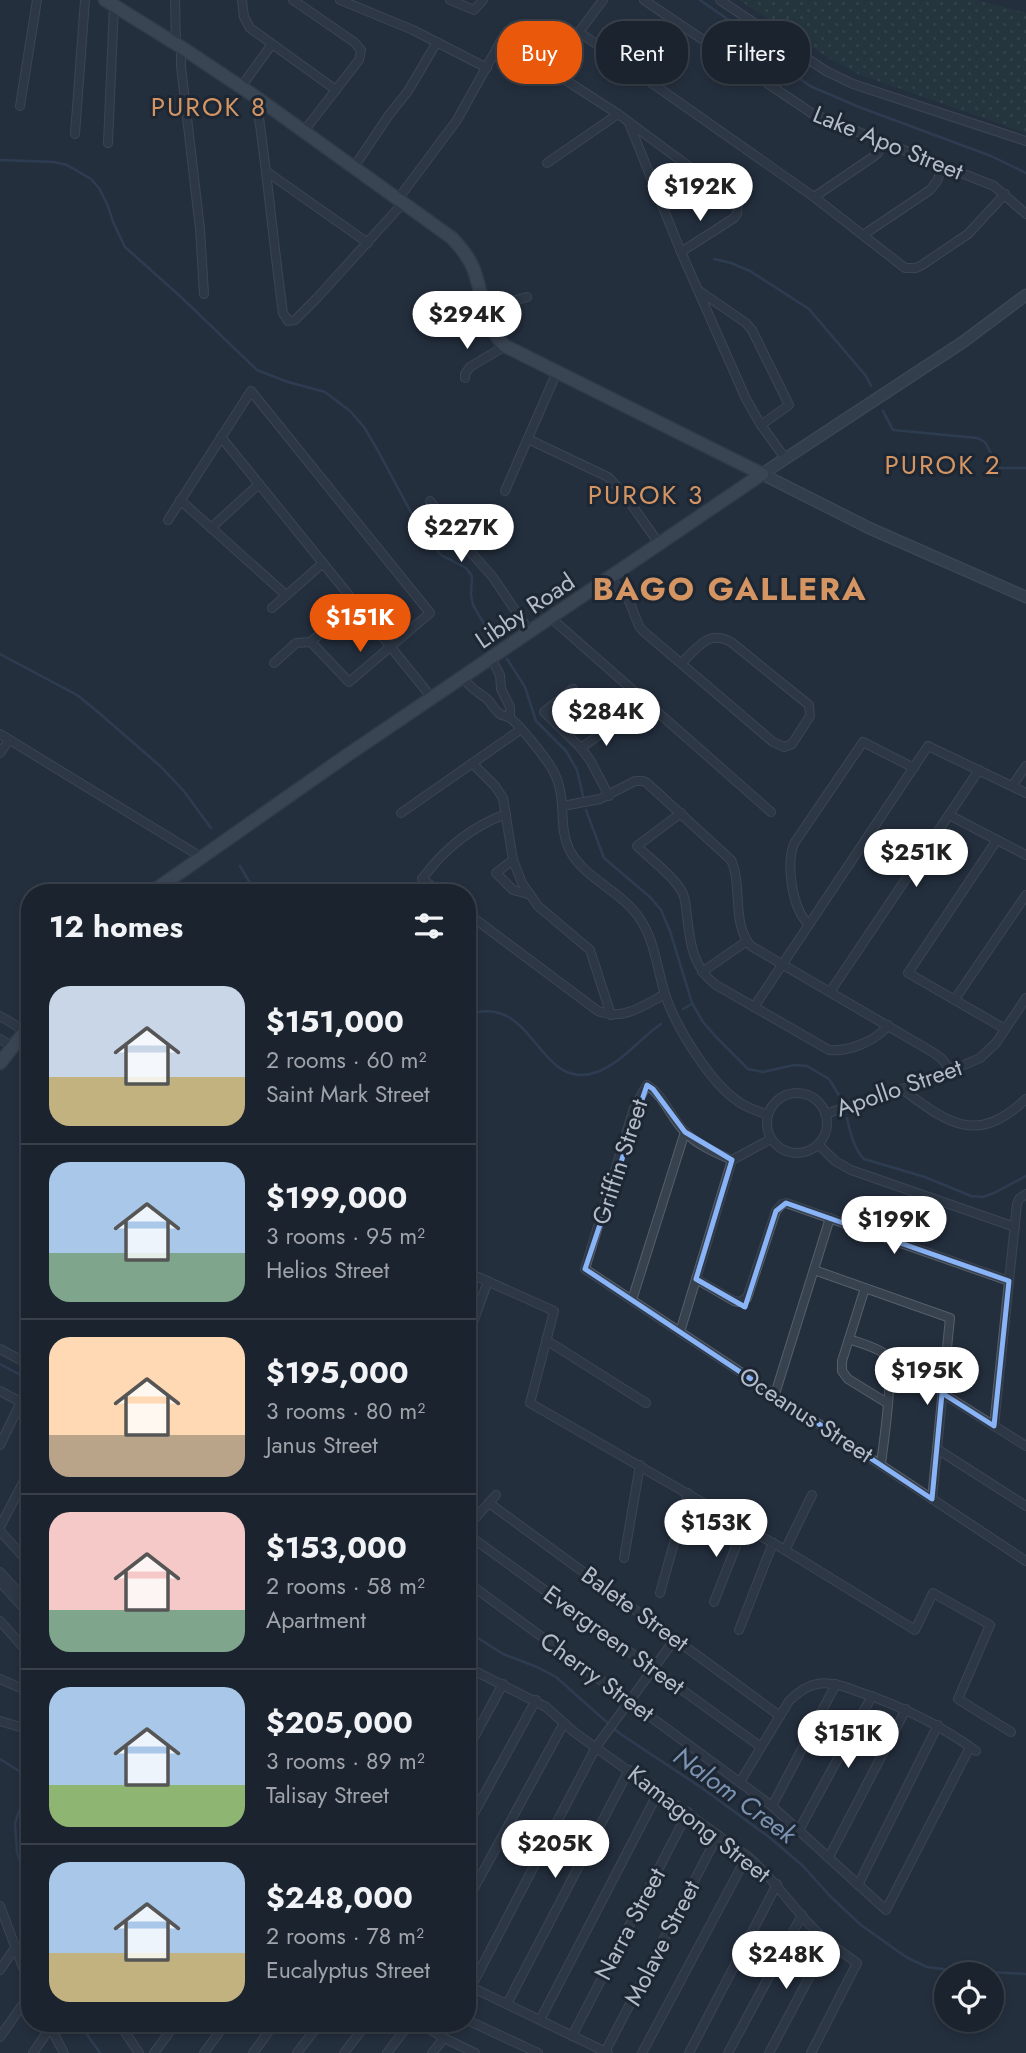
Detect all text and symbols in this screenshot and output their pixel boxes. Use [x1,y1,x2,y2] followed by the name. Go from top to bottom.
[497,21,582,84] chip: Buy
[596,21,688,84] chip: Rent
[702,21,810,84] chip: Filters
[151,88,267,126] district label: PUROK 8
[808,96,969,189] street label: Lake Apo Street
[651,164,749,223] pin: $192K
[664,169,736,203] text: $192K
[418,292,516,351] pin: $294K
[429,297,505,331] text: $294K
[885,446,1001,484] district label: PUROK 2
[588,476,704,514] district label: PUROK 3
[412,504,510,564] pin: $227K
[424,510,498,544] text: $227K
[468,564,582,657] street label: Libby Road
[592,566,868,612] district label: BAGO GALLERA
[311,594,409,654] pin: $151K
[326,600,394,634] text: $151K
[557,688,655,748] pin: $284K
[568,694,644,728] text: $284K
[867,830,965,889] pin: $251K
[880,835,952,869] text: $251K
[49,905,183,948] text: 12 homes
[410,907,448,945] icon: filters
[266,1000,404,1043] text: $151,000
[105,1014,189,1098] icon: home
[266,1043,426,1077] text: 2 rooms · 60 m²
[831,1050,967,1125] street label: Apollo Street
[266,1077,430,1111] text: Saint Mark Street
[583,1094,656,1229] street label: Griffin Street
[266,1176,407,1219] text: $199,000
[105,1190,189,1274] icon: home
[845,1196,943,1256] pin: $199K
[858,1202,930,1236] text: $199K
[266,1219,425,1253] text: 3 rooms · 95 m²
[266,1253,389,1287] text: Helios Street
[878,1348,976,1407] pin: $195K
[266,1351,409,1394] text: $195,000
[891,1353,963,1387] text: $195K
[732,1358,880,1471] street label: Oceanus Street
[105,1365,189,1449] icon: home
[266,1394,425,1428] text: 3 rooms · 80 m²
[266,1428,378,1462] text: Janus Street
[667,1500,765,1559] pin: $153K
[680,1505,752,1539] text: $153K
[266,1526,407,1569] text: $153,000
[105,1540,189,1624] icon: home
[574,1558,696,1660] street label: Balete Street
[266,1569,425,1603] text: 2 rooms · 58 m²
[536,1576,692,1703] street label: Evergreen Street
[266,1603,366,1637] text: Apartment
[533,1623,662,1730] street label: Cherry Street
[266,1701,413,1744] text: $205,000
[799,1710,897,1770] pin: $151K
[105,1715,189,1799] icon: home
[814,1716,882,1750] text: $151K
[666,1737,806,1854] water label: Nalom Creek
[266,1744,425,1778] text: 3 rooms · 89 m²
[620,1757,778,1891] street label: Kamagong Street
[266,1778,389,1812] text: Talisay Street
[506,1820,604,1880] pin: $205K
[517,1826,593,1860] text: $205K
[585,1861,674,1986] street label: Narra Street
[615,1874,708,2012] street label: Molave Street
[266,1876,413,1919] text: $248,000
[105,1890,189,1974] icon: home
[266,1919,424,1953] text: 2 rooms · 78 m²
[737,1932,835,1991] pin: $248K
[748,1937,824,1971] text: $248K
[266,1953,430,1987] text: Eucalyptus Street
[934,1962,1004,2032] map controls
[934,1962,1004,2032] button: locate

